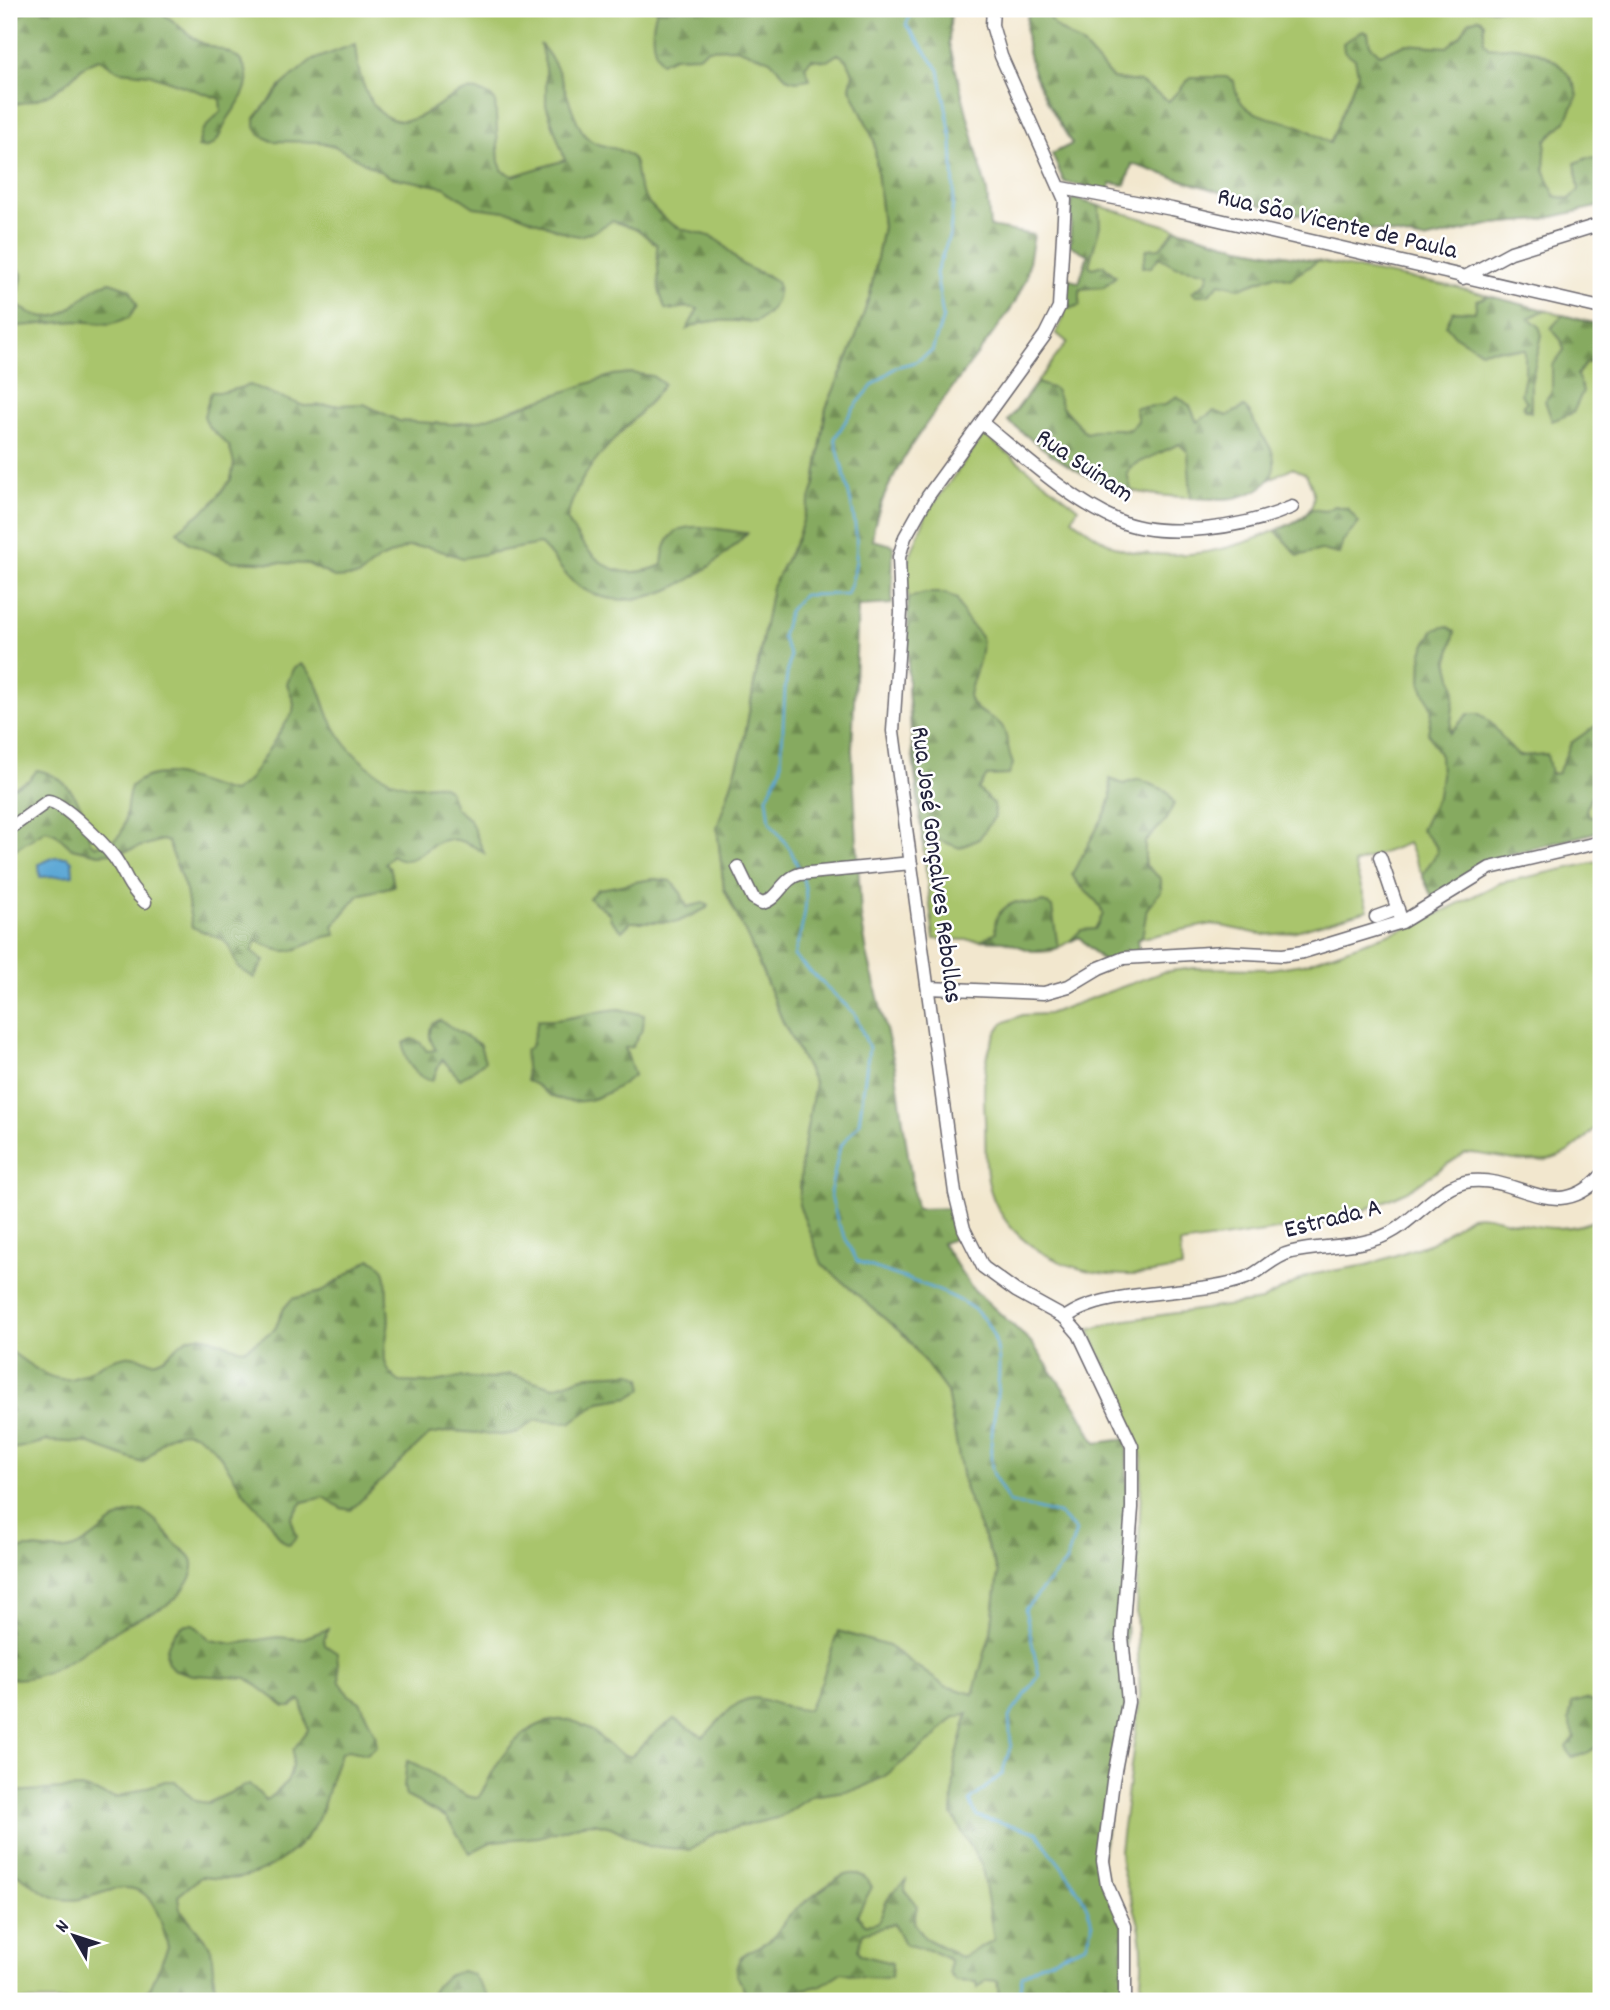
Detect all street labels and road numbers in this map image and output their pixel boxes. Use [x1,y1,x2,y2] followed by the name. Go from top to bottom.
[1213,179,1461,271] street label: Rua São Vicente de Paula
[1027,420,1141,514] street label: Rua Suinam
[900,725,970,1005] street label: Rua José Gonçalves Rebollas
[1281,1190,1385,1250] street label: Estrada A

